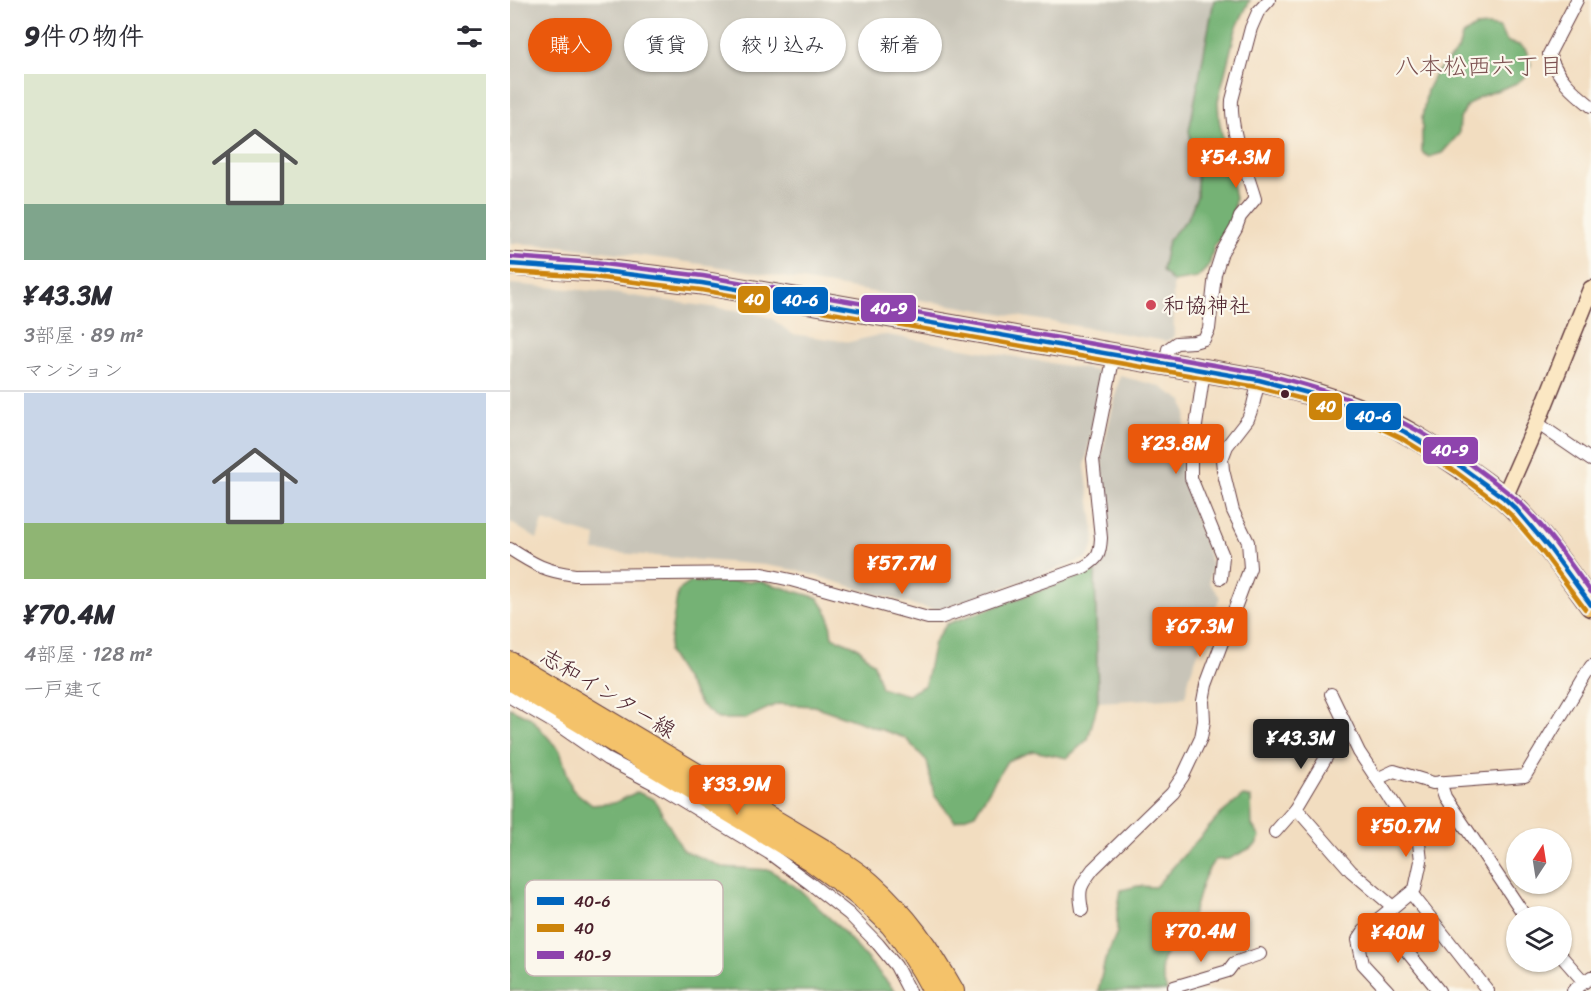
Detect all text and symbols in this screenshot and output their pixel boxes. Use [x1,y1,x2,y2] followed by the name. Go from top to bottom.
[24,13,144,59] text: 9件の物件
[528,18,612,72] chip: 購入
[624,18,708,72] chip: 賃貸
[720,18,846,72] chip: 絞り込み
[858,18,942,72] chip: 新着
[453,20,486,53] icon: filters
[1395,45,1563,87] district label: 八本松西六丁目
[201,113,309,221] icon: home
[1187,138,1285,189] pin: ¥54.3M
[1201,140,1271,175] text: ¥54.3M
[24,272,112,318] text: ¥43.3M
[737,285,771,314] line badge: 40
[743,285,764,314] text: 40
[772,286,829,315] line badge: 40-6
[781,286,818,315] text: 40-6
[1163,286,1251,325] place label: 和協神社
[860,294,917,323] line badge: 40-9
[869,294,908,323] text: 40-9
[1144,298,1158,312] marker: 和協神社
[24,318,144,353] text: 3部屋 · 89 m²
[24,353,123,388] text: マンション
[1279,388,1291,400] unlabelled marker
[1308,392,1343,421] line badge: 40
[1315,392,1336,421] text: 40
[1345,402,1402,431] line badge: 40-6
[1354,402,1391,431] text: 40-6
[1127,424,1225,475] pin: ¥23.8M
[1142,426,1210,461] text: ¥23.8M
[201,432,309,540] icon: home
[1422,436,1479,465] line badge: 40-9
[1430,436,1469,465] text: 40-9
[853,544,951,595] pin: ¥57.7M
[868,546,936,581] text: ¥57.7M
[24,591,115,637] text: ¥70.4M
[1151,607,1249,658] pin: ¥67.3M
[1166,609,1234,644] text: ¥67.3M
[24,637,153,672] text: 4部屋 · 128 m²
[532,637,684,749] street label: 志和インター線
[24,672,104,707] text: 一戸建て
[1252,719,1350,770] pin: ¥43.3M
[1267,721,1335,756] text: ¥43.3M
[688,765,786,816] pin: ¥33.9M
[703,767,771,802] text: ¥33.9M
[1357,807,1455,858] pin: ¥50.7M
[1371,809,1441,844] text: ¥50.7M
[1506,828,1572,894] north arrow
[1506,828,1572,972] map controls
[525,880,723,976] legend
[574,887,611,916] text: 40-6
[1506,906,1572,972] button: layers
[1152,912,1250,963] pin: ¥70.4M
[1362,913,1434,964] pin: ¥40M
[574,914,594,943] text: 40
[1166,914,1236,949] text: ¥70.4M
[1372,915,1424,950] text: ¥40M
[574,941,612,970] text: 40-9

